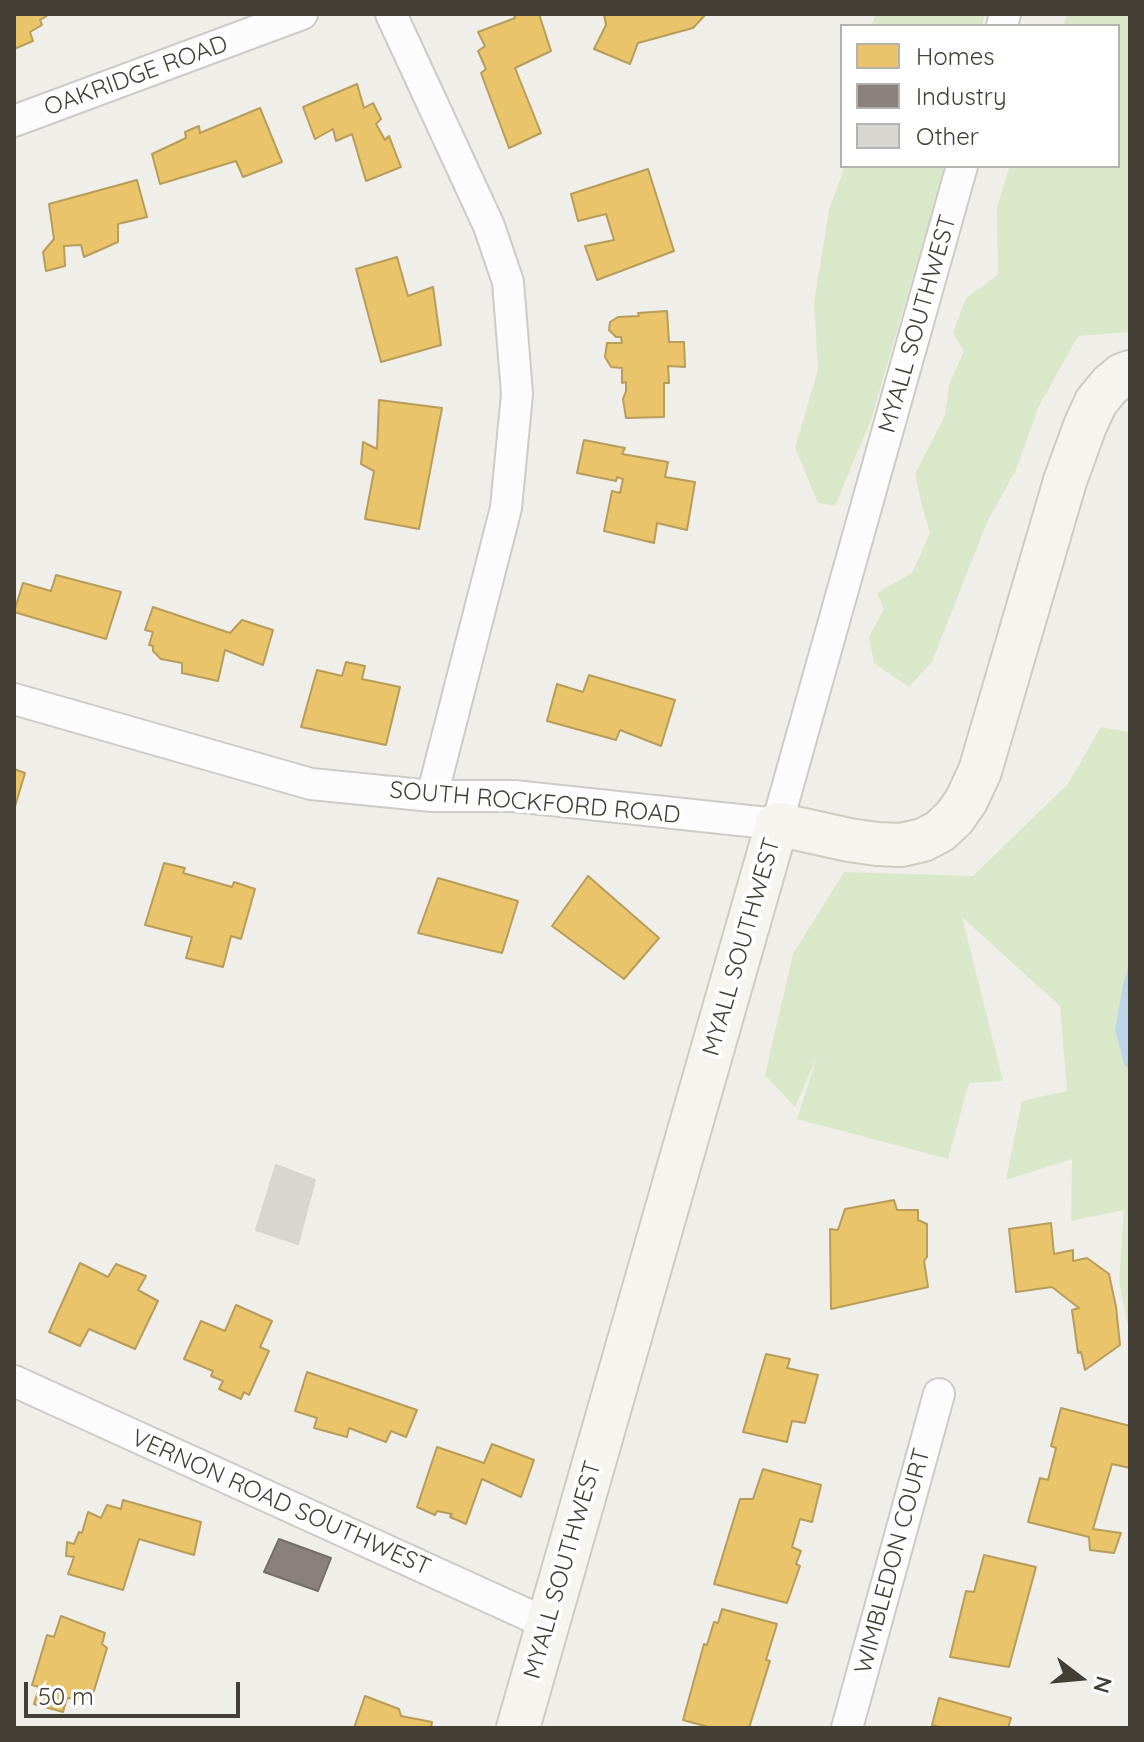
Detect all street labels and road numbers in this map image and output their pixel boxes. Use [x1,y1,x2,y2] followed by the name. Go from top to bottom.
[40,29,232,123] street label: OAKRIDGE ROAD
[873,212,963,436] street label: MYALL SOUTHWEST
[388,776,682,830] street label: SOUTH ROCKFORD ROAD
[697,835,787,1059] street label: MYALL SOUTHWEST
[127,1424,435,1582] street label: VERNON ROAD SOUTHWEST
[849,1445,937,1677] street label: WIMBLEDON COURT
[518,1458,608,1682] street label: MYALL SOUTHWEST

